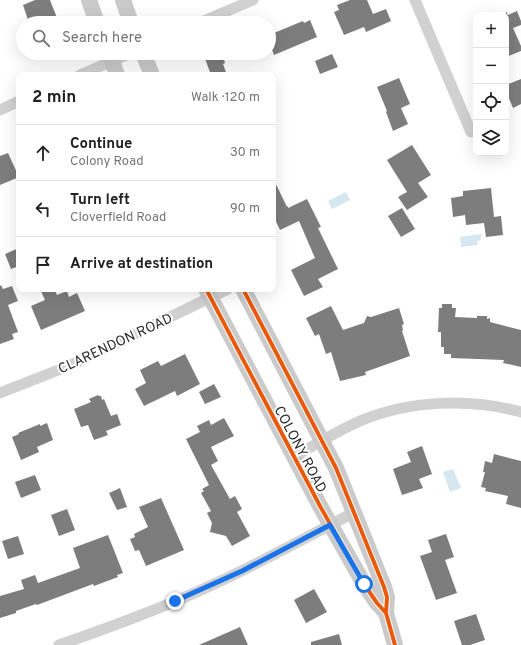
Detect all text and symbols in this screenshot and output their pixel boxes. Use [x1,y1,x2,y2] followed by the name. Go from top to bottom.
[473,12,509,156] map controls
[473,12,509,48] button: +
[16,16,276,60] search box
[30,27,52,49] icon: search
[62,29,142,48] text: Search here
[473,48,509,84] button: −
[473,84,509,120] button: locate
[32,87,76,109] text: 2 min
[191,90,260,106] text: Walk · 120 m
[473,120,509,156] button: layers
[70,135,132,154] text: Continue
[32,142,54,164] icon: ahead
[230,145,260,161] text: 30 m
[70,154,144,170] text: Colony Road
[70,191,130,210] text: Turn left
[32,198,54,220] icon: left
[230,201,260,217] text: 90 m
[70,210,166,226] text: Cloverfield Road
[32,254,54,276] icon: arrive
[70,255,213,274] text: Arrive at destination
[56,310,176,378] street label: CLARENDON ROAD
[270,403,330,496] street label: COLONY ROAD
[355,575,373,593] route start
[166,592,184,610] route end

